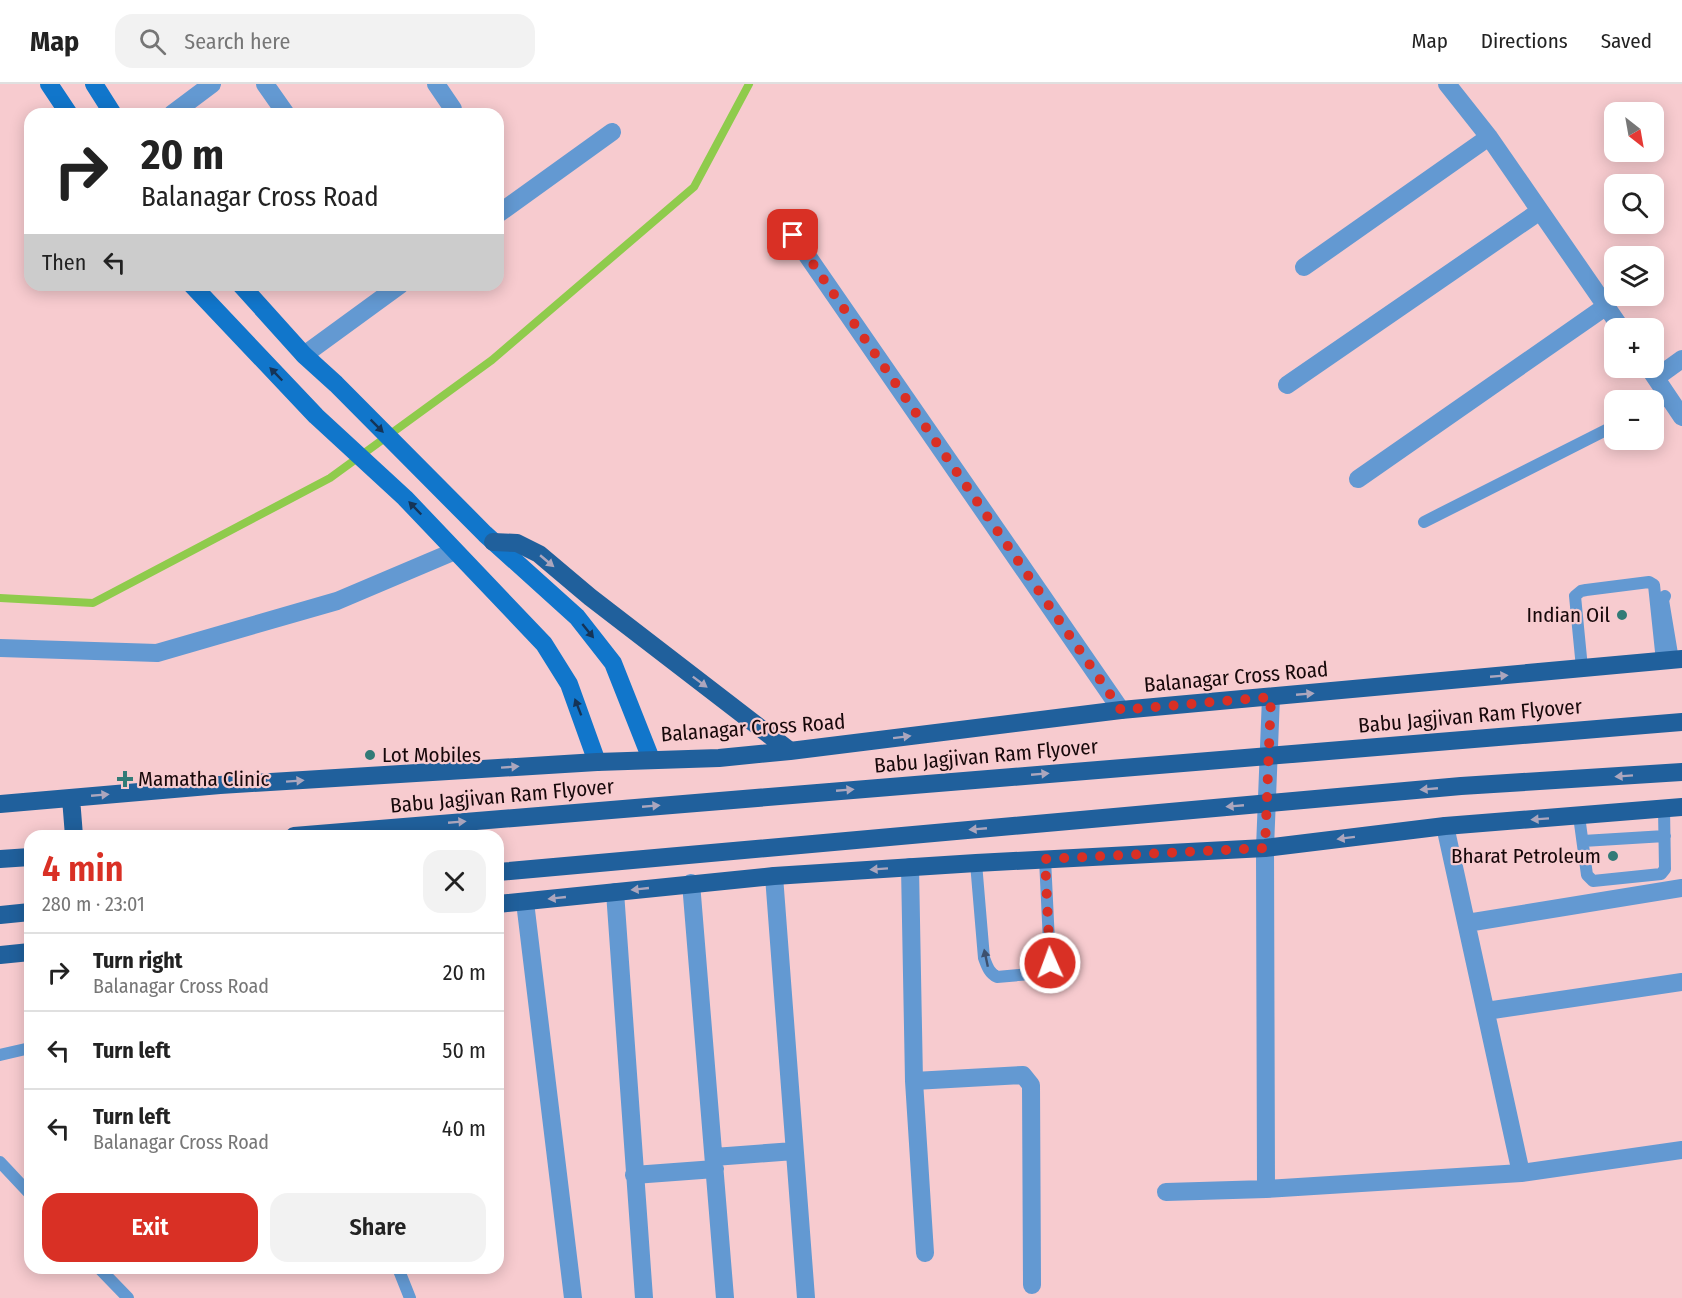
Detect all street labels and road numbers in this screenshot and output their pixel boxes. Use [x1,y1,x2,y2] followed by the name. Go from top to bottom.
[1143,656,1329,698] street label: Balanagar Cross Road
[1357,693,1584,739] street label: Babu Jagjivan Ram Flyover
[660,709,846,747] street label: Balanagar Cross Road
[873,733,1100,779] street label: Babu Jagjivan Ram Flyover
[389,773,616,819] street label: Babu Jagjivan Ram Flyover

